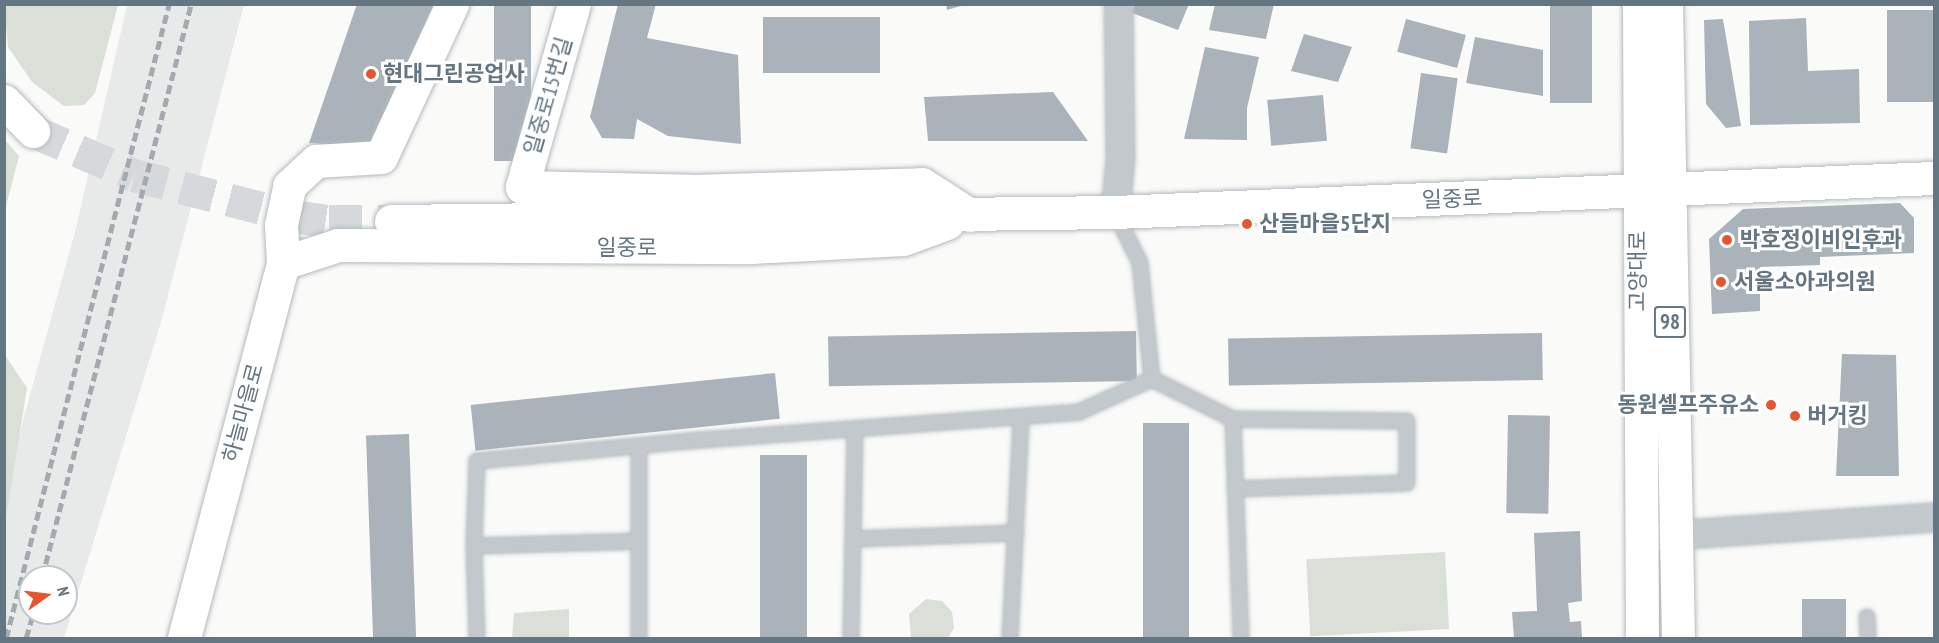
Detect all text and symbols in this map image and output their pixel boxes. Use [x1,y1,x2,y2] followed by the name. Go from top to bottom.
[519,34,577,158] street label: 일중로15번길
[383,61,525,87] place label: 현대그린공업사
[364,67,378,81] marker: 현대그린공업사
[1421,185,1483,213] street label: 일중로
[1259,211,1391,237] place label: 산들마을5단지
[1240,217,1254,231] marker: 산들마을5단지
[1740,227,1902,253] place label: 박호정이비인후과
[1625,231,1651,311] street label: 고양대로
[1718,231,1736,249] marker: 박호정이비인후과
[597,235,657,261] street label: 일중로
[1734,269,1876,295] place label: 서울소아과의원
[1712,273,1730,291] marker: 서울소아과의원
[1654,304,1686,340] road number: 98
[217,361,269,465] street label: 하늘마을로
[1617,392,1759,418] place label: 동원셀프주유소
[1764,398,1778,412] marker: 동원셀프주유소
[1807,403,1868,429] place label: 버거킹
[1788,409,1802,423] marker: 버거킹
[18,565,78,625] north arrow
[53,585,74,598] text: N

